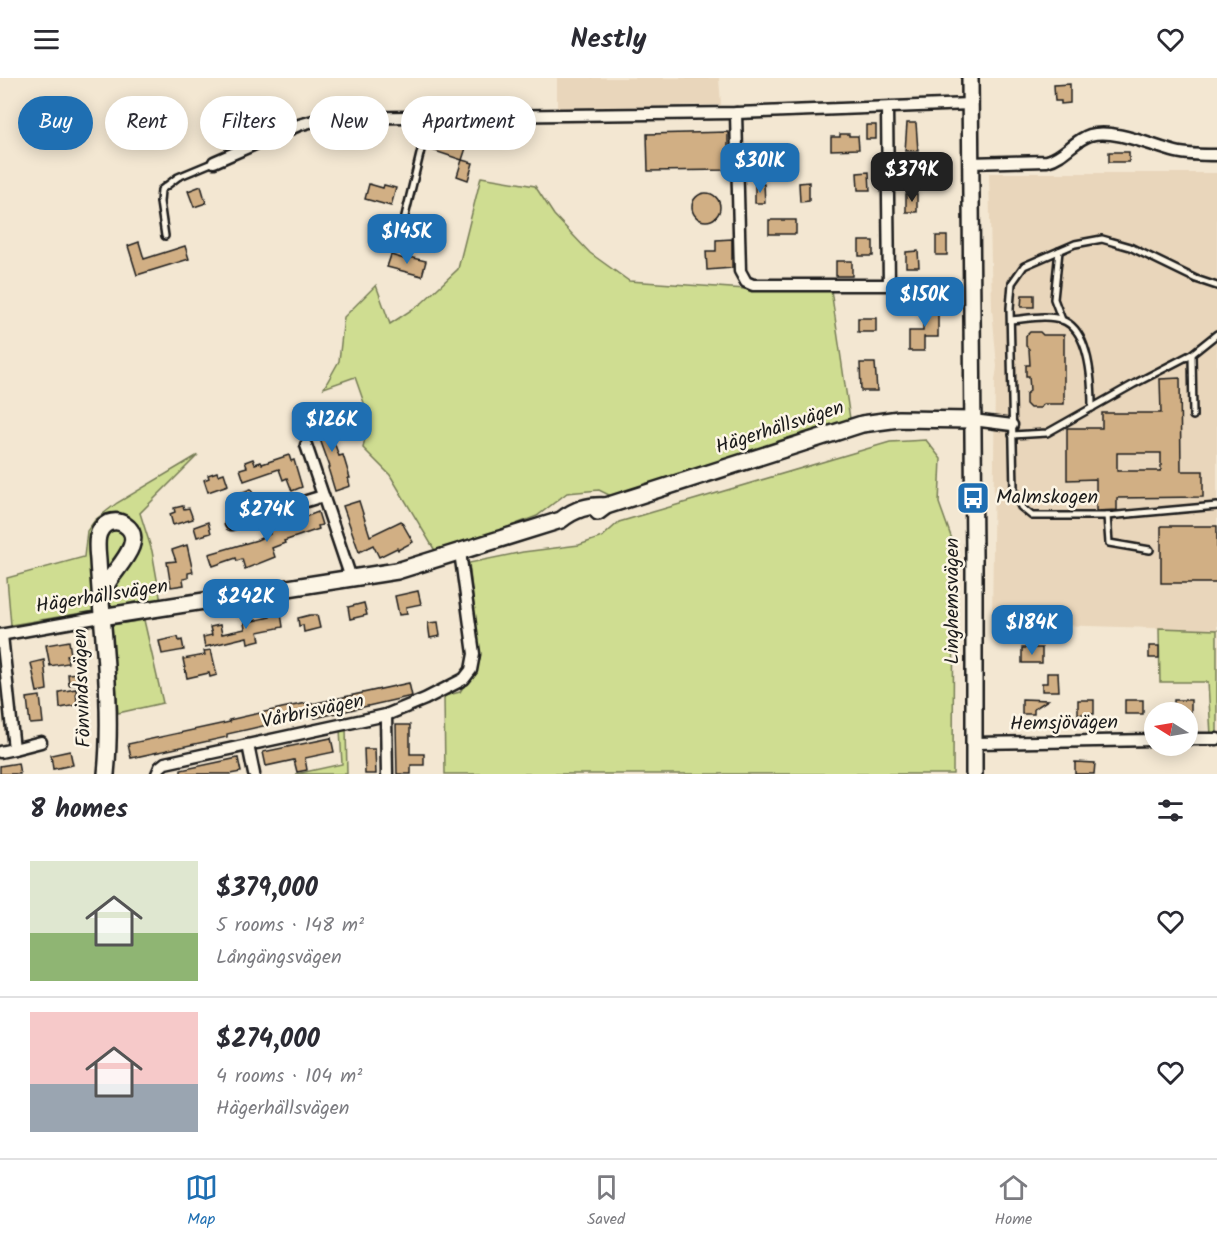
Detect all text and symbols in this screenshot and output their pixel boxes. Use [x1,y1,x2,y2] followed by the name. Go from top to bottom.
[570,18,647,61] text: Nestly
[30,23,63,56] icon: menu
[1154,23,1187,56] icon: heart
[18,96,93,150] chip: Buy
[105,96,188,150] chip: Rent
[200,96,297,150] chip: Filters
[309,96,389,150] chip: New
[401,96,536,150] chip: Apartment
[718,143,802,194] pin: $301K
[734,146,786,178] text: $301K
[870,152,954,203] pin: $379K
[885,155,939,187] text: $379K
[365,214,449,265] pin: $145K
[382,217,432,249] text: $145K
[883,277,967,328] pin: $150K
[900,280,950,312] text: $150K
[712,392,848,464] street label: Hägerhällsvägen
[290,402,374,453] pin: $126K
[306,405,358,437] text: $126K
[955,480,991,516] bus stop icon: Malmskogen
[996,482,1098,514] place label: Malmskogen
[225,492,309,543] pin: $274K
[239,495,295,527] text: $274K
[937,537,969,665] street label: Linghemsvägen
[34,571,170,623] street label: Hägerhällsvägen
[204,579,288,630] pin: $242K
[217,582,275,614] text: $242K
[990,605,1074,656] pin: $184K
[1006,608,1058,640] text: $184K
[65,628,101,748] street label: Fönvindsvägen
[259,686,367,738] street label: Vårbrisvägen
[1144,702,1198,756] north arrow
[1144,702,1198,756] map controls
[1010,707,1118,741] street label: Hemsjövägen
[30,789,128,831] text: 8 homes
[1154,794,1187,827] icon: filters
[216,868,318,910] text: $379,000
[78,885,150,957] icon: home
[1154,905,1187,938] icon: heart
[216,910,364,942] text: 5 rooms · 148 m²
[216,942,342,974] text: Långängsvägen
[216,1019,320,1061] text: $274,000
[78,1036,150,1108] icon: home
[1154,1056,1187,1089] icon: heart
[216,1061,362,1093] text: 4 rooms · 104 m²
[216,1093,349,1125] text: Hägerhällsvägen
[185,1171,218,1232] tab: Map
[587,1171,625,1232] tab: Saved
[994,1171,1032,1232] tab: Home

